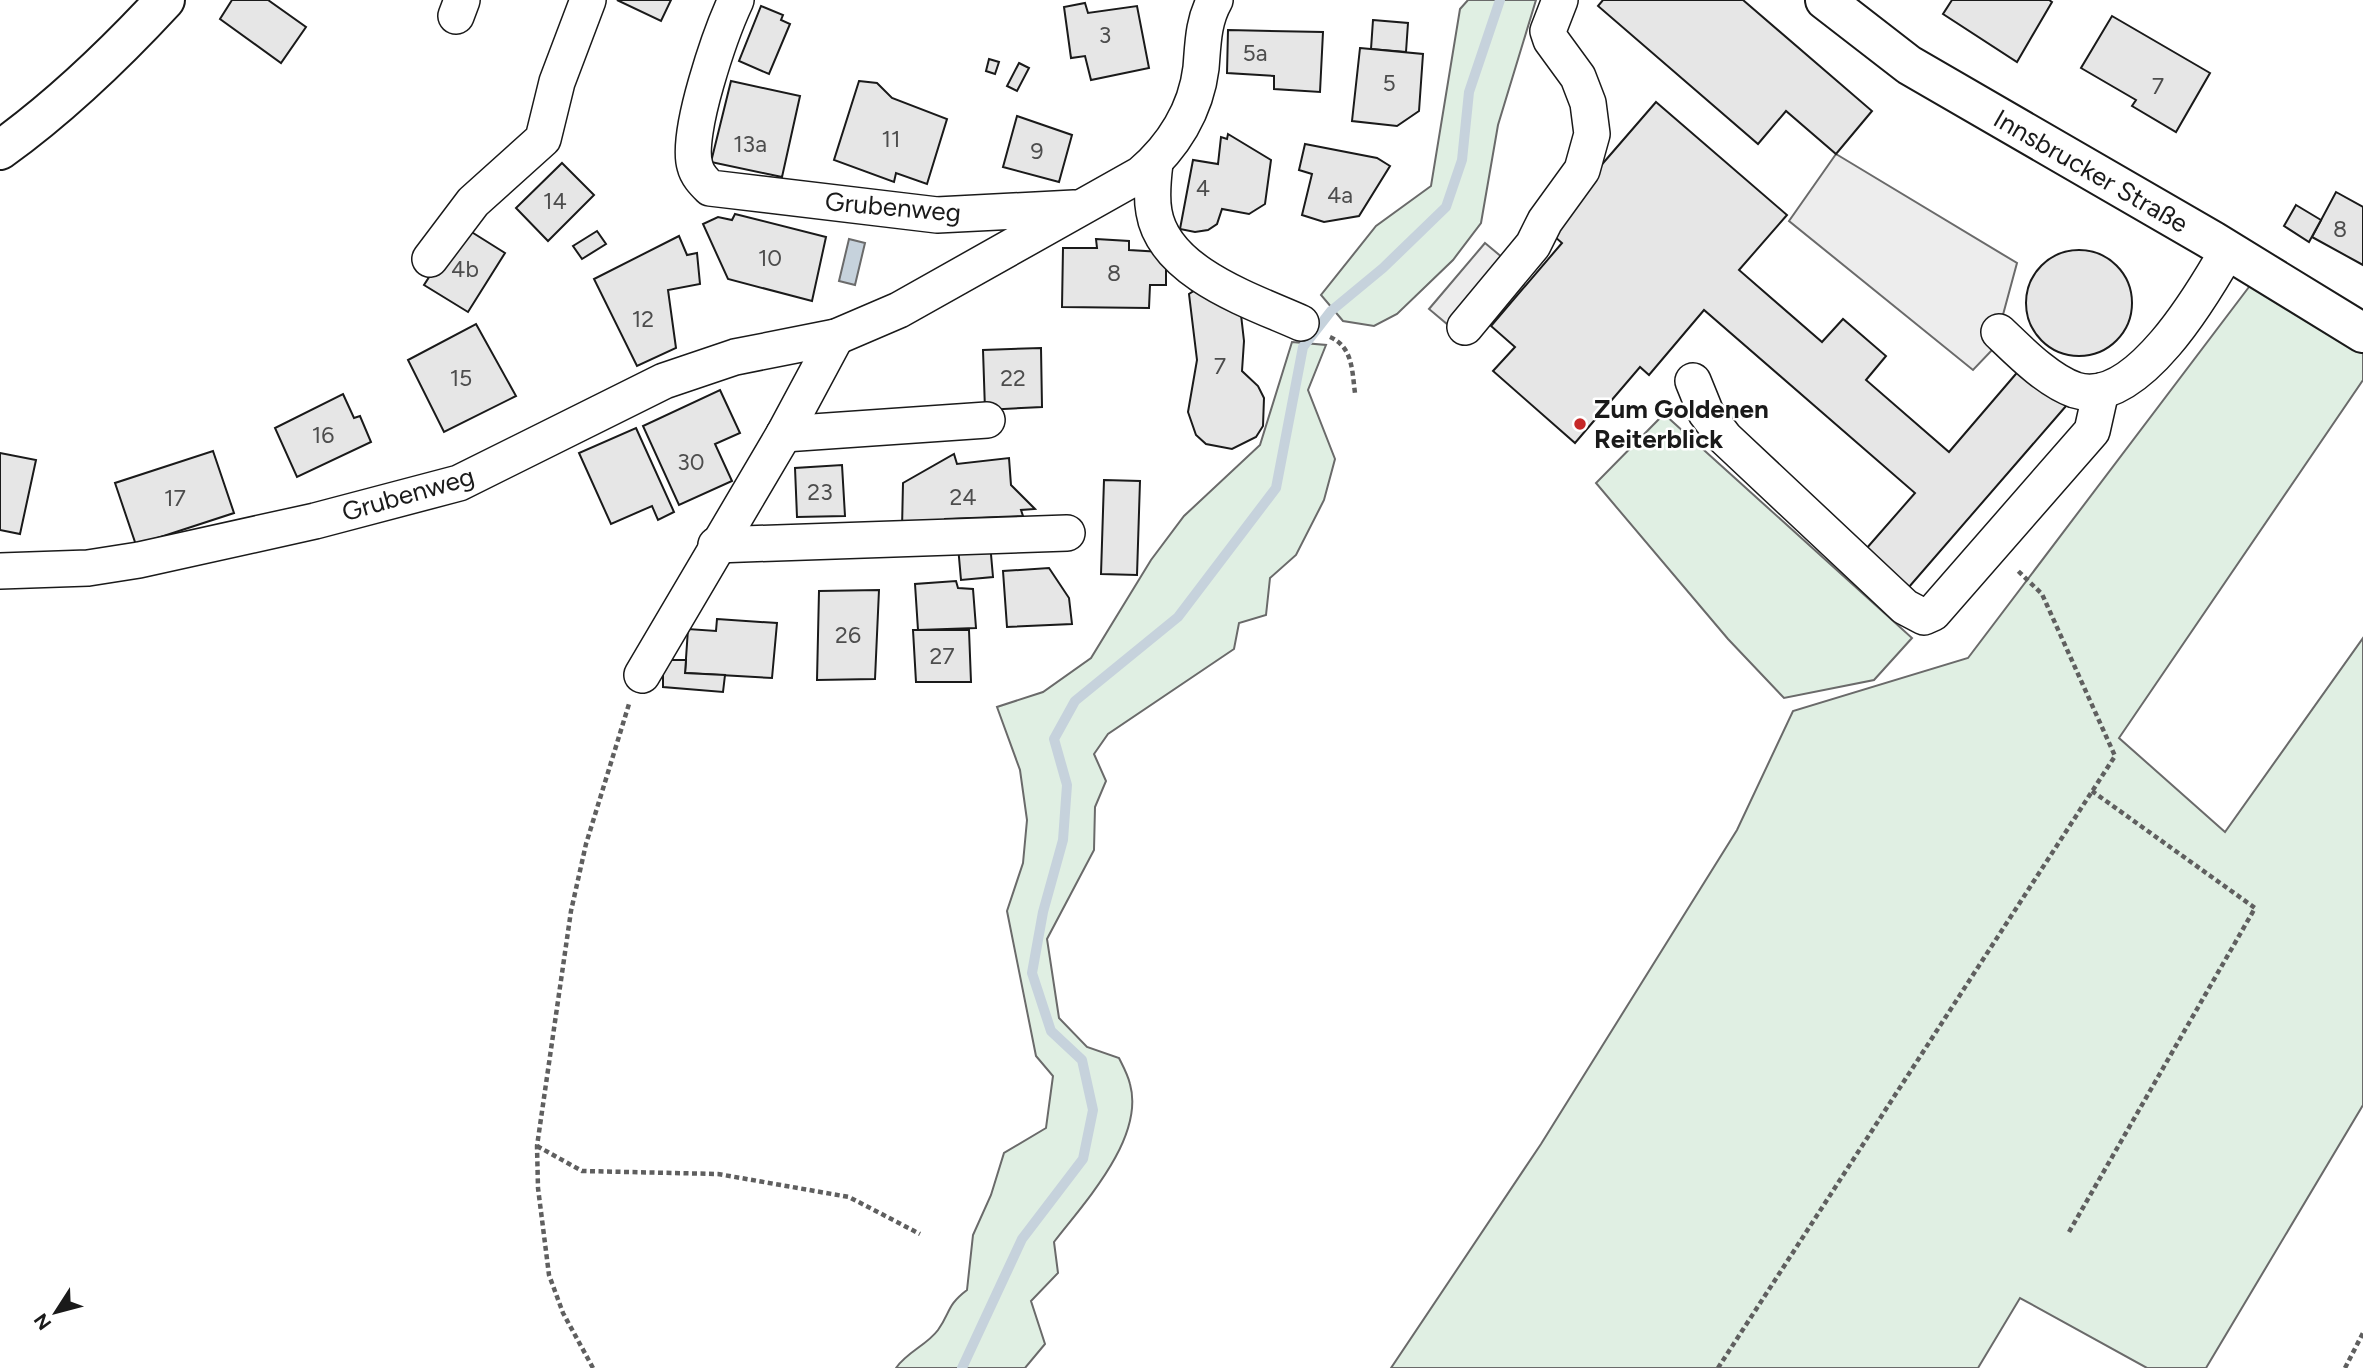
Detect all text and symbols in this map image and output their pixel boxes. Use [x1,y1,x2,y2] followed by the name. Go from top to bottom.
[1099,21,1111,49] house number: 3
[1243,39,1267,67] house number: 5a
[1382,69,1396,97] house number: 5
[2152,72,2164,100] house number: 7
[1988,102,2194,240] street label: Innsbrucker Straße
[882,125,901,153] house number: 11
[733,130,767,158] house number: 13a
[1030,137,1044,165] house number: 9
[1196,174,1210,202] house number: 4
[1327,181,1353,209] house number: 4a
[824,185,962,229] street label: Grubenweg
[543,187,567,215] house number: 14
[2333,215,2347,243] house number: 8
[758,244,782,272] house number: 10
[451,255,479,283] house number: 4b
[1107,259,1121,287] house number: 8
[632,305,654,333] house number: 12
[1214,352,1226,380] house number: 7
[450,364,472,392] house number: 15
[1000,364,1026,392] house number: 22
[1594,393,1769,455] place label: Zum Goldenen Reiterblick
[1572,416,1588,432] marker: Zum Goldenen Reiterblick
[312,421,334,449] house number: 16
[677,448,705,476] house number: 30
[338,460,478,528] street label: Grubenweg
[807,478,833,506] house number: 23
[949,483,977,511] house number: 24
[164,484,186,512] house number: 17
[835,621,861,649] house number: 26
[929,642,955,670] house number: 27
[21,1277,91,1347] north arrow
[29,1309,56,1334] text: N

